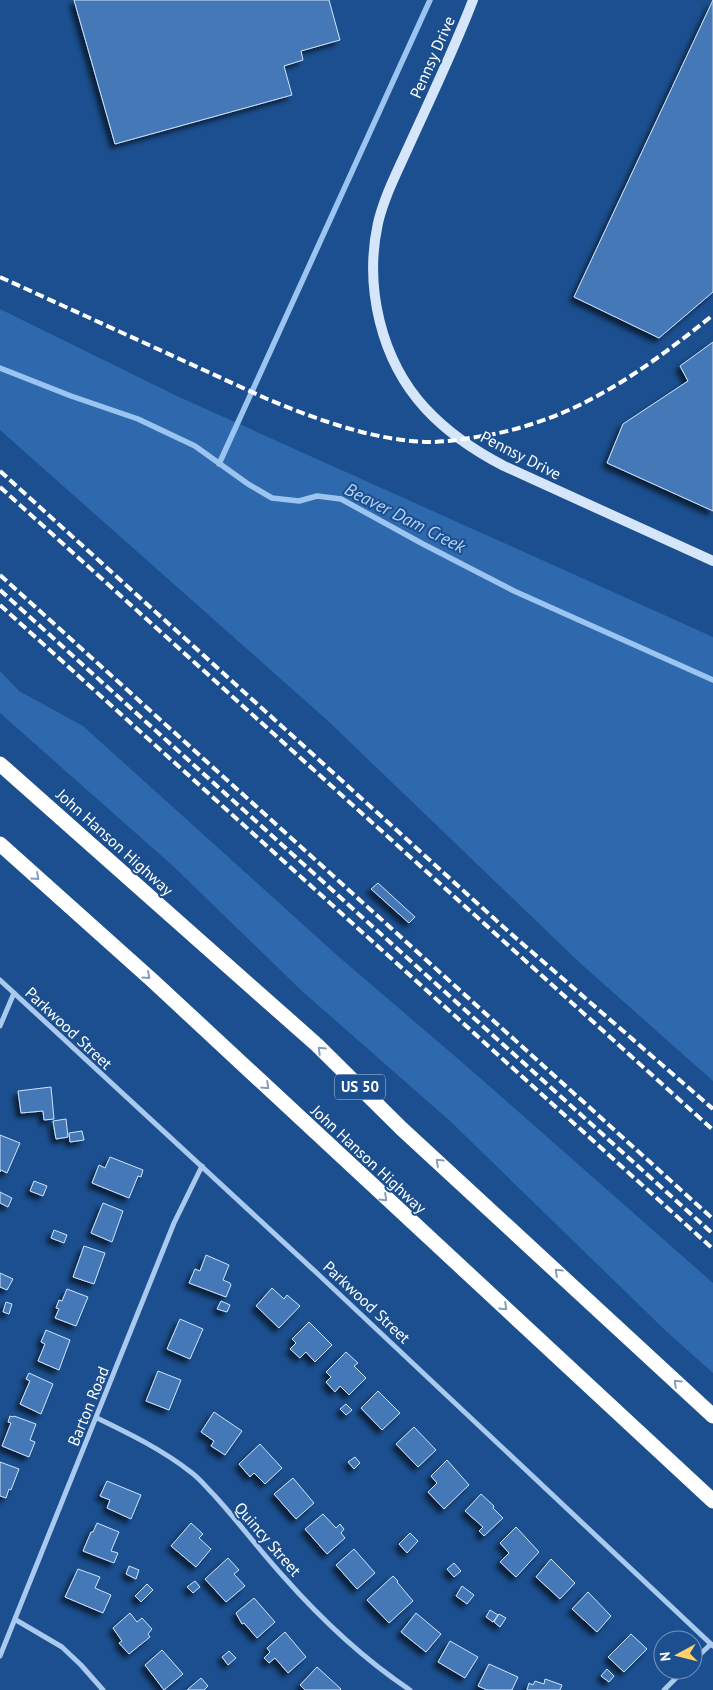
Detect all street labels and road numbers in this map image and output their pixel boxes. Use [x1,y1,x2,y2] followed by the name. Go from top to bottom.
[405,13,459,101] street label: Pennsy Drive
[477,426,565,484] street label: Pennsy Drive
[52,784,178,900] street label: John Hanson Highway
[21,983,117,1074] street label: Parkwood Street
[335,1074,385,1100] road number: US 50
[306,1100,431,1218] street label: John Hanson Highway
[319,1257,415,1348] street label: Parkwood Street
[63,1363,113,1449] street label: Barton Road
[230,1498,306,1581] street label: Quincy Street

